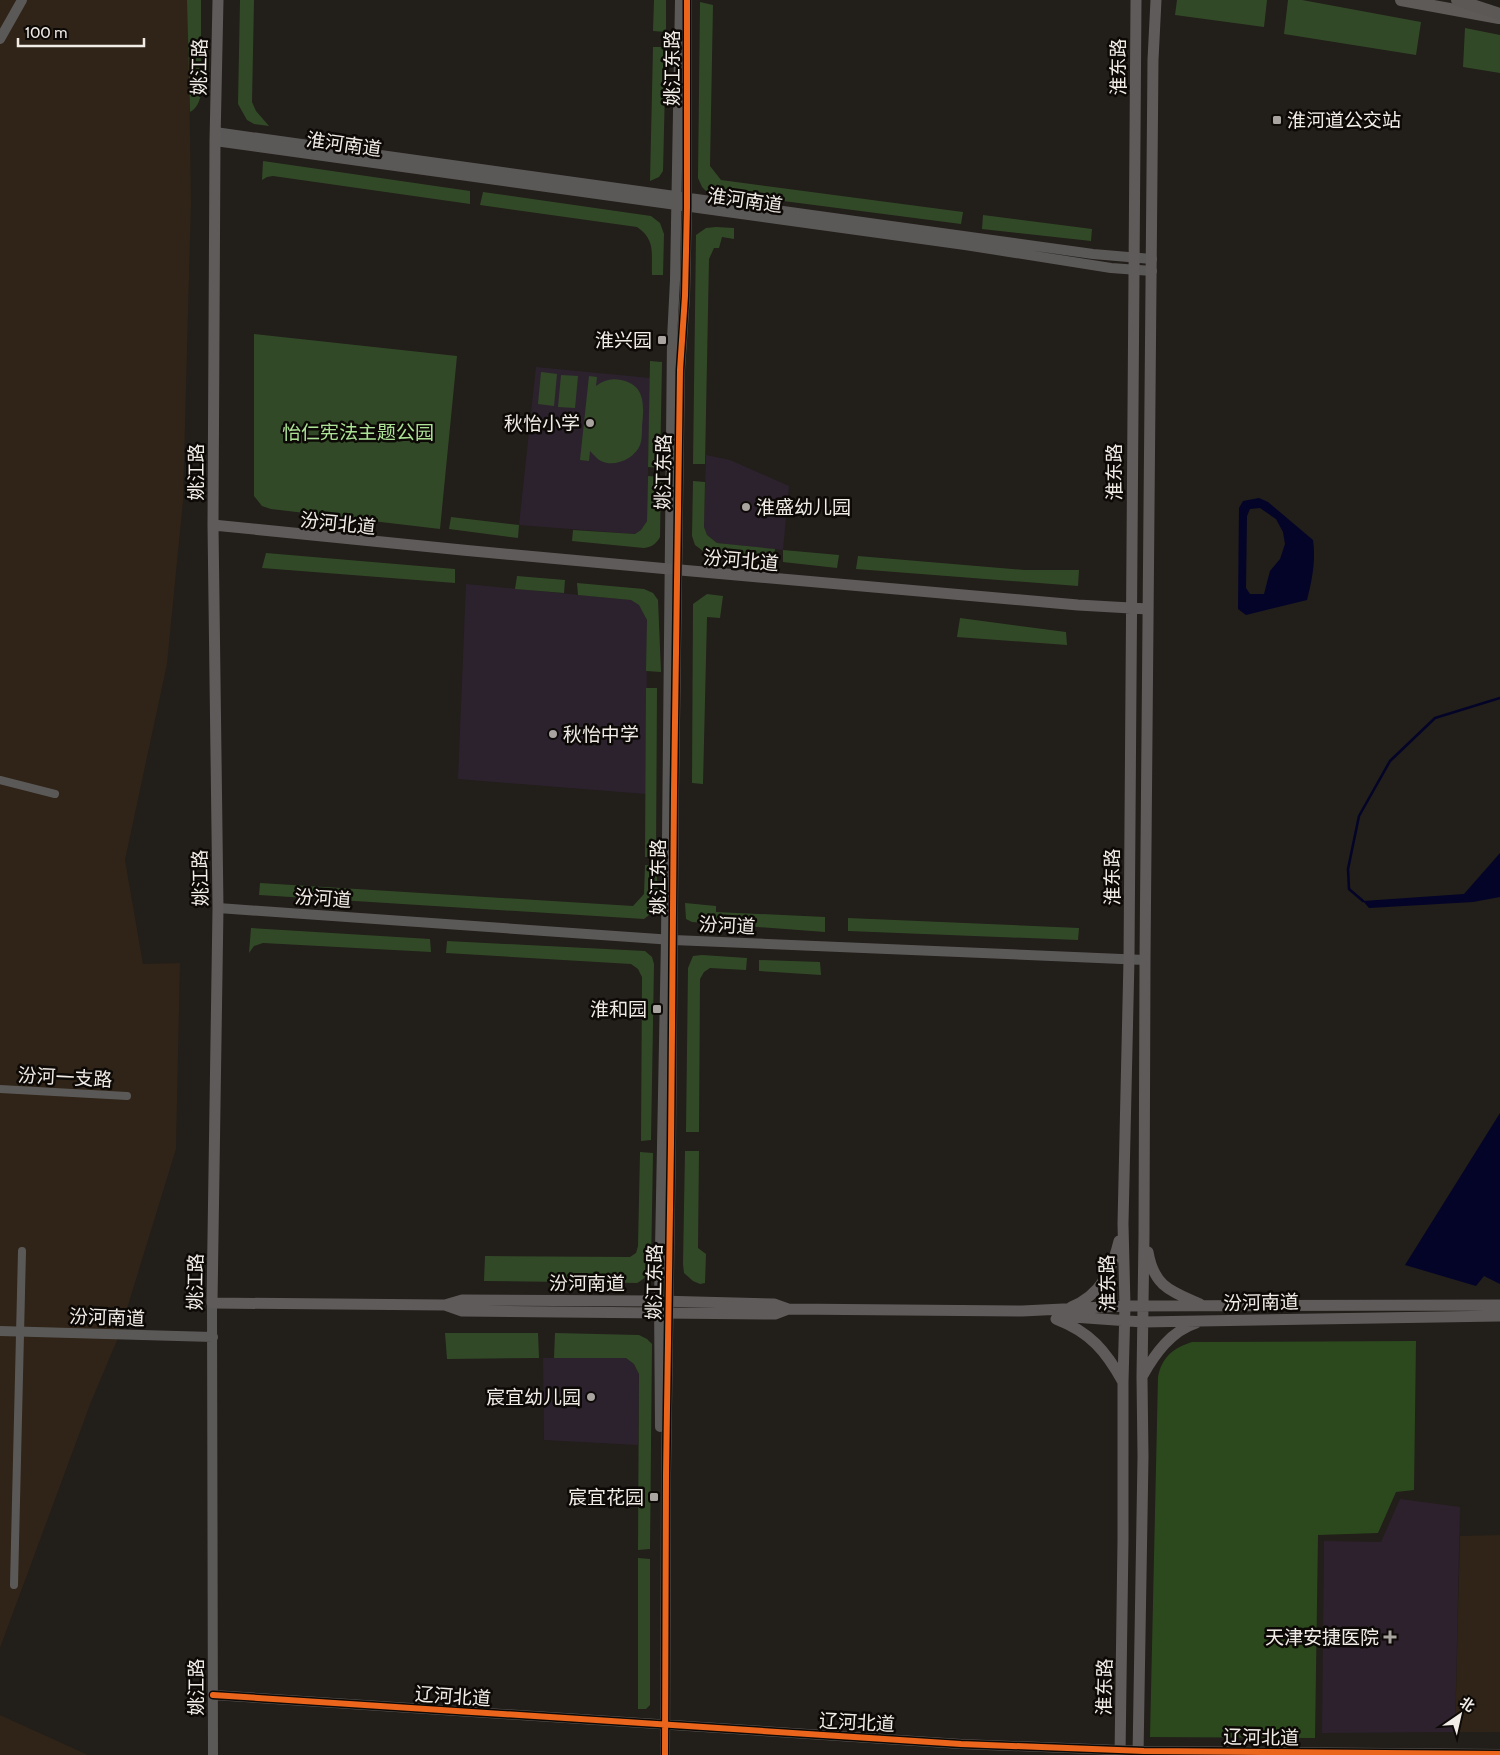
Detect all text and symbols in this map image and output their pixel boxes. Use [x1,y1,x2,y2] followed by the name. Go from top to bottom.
[18,15,144,47] scale bar
[25,24,67,42] text: 100 m
[661,30,684,106] street label: 姚江东路
[188,38,211,96] street label: 姚江路
[1107,38,1130,96] street label: 淮东路
[1287,109,1401,132] place label: 淮河道公交站
[1271,114,1283,126] marker: 淮河道公交站
[305,128,383,161] street label: 淮河南道
[706,184,784,217] street label: 淮河南道
[595,329,652,352] place label: 淮兴园
[656,334,668,346] marker: 淮兴园
[504,412,580,435] place label: 秋怡小学
[584,417,596,429] marker: 秋怡小学
[282,421,434,444] park label: 怡仁宪法主题公园
[651,434,676,510] street label: 姚江东路
[185,443,208,501] street label: 姚江路
[1103,443,1126,501] street label: 淮东路
[756,496,851,519] place label: 淮盛幼儿园
[740,501,752,513] marker: 淮盛幼儿园
[299,508,377,539] street label: 汾河北道
[702,546,780,575] street label: 汾河北道
[563,723,639,746] place label: 秋怡中学
[547,728,559,740] marker: 秋怡中学
[647,839,670,915] street label: 姚江东路
[1101,848,1124,906] street label: 淮东路
[189,849,212,907] street label: 姚江路
[294,885,352,912] street label: 汾河道
[698,913,756,938] street label: 汾河道
[590,998,647,1021] place label: 淮和园
[651,1003,663,1015] marker: 淮和园
[17,1064,113,1091] street label: 汾河一支路
[642,1244,667,1320] street label: 姚江东路
[184,1253,207,1311] street label: 姚江路
[1096,1254,1119,1312] street label: 淮东路
[549,1272,625,1295] street label: 汾河南道
[1223,1290,1299,1315] street label: 汾河南道
[69,1305,145,1330] street label: 汾河南道
[486,1386,581,1409] place label: 宸宜幼儿园
[585,1391,597,1403] marker: 宸宜幼儿园
[568,1486,644,1509] place label: 宸宜花园
[648,1491,660,1503] marker: 宸宜花园
[1265,1626,1379,1649] place label: 天津安捷医院
[1383,1630,1397,1644] marker: 天津安捷医院
[185,1658,208,1716] street label: 姚江路
[1093,1658,1116,1716] street label: 淮东路
[414,1682,492,1711] street label: 辽河北道
[1435,1690,1485,1740] north arrow
[1456,1693,1478,1716] text: 北
[818,1709,896,1736] street label: 辽河北道
[1223,1725,1299,1750] street label: 辽河北道

